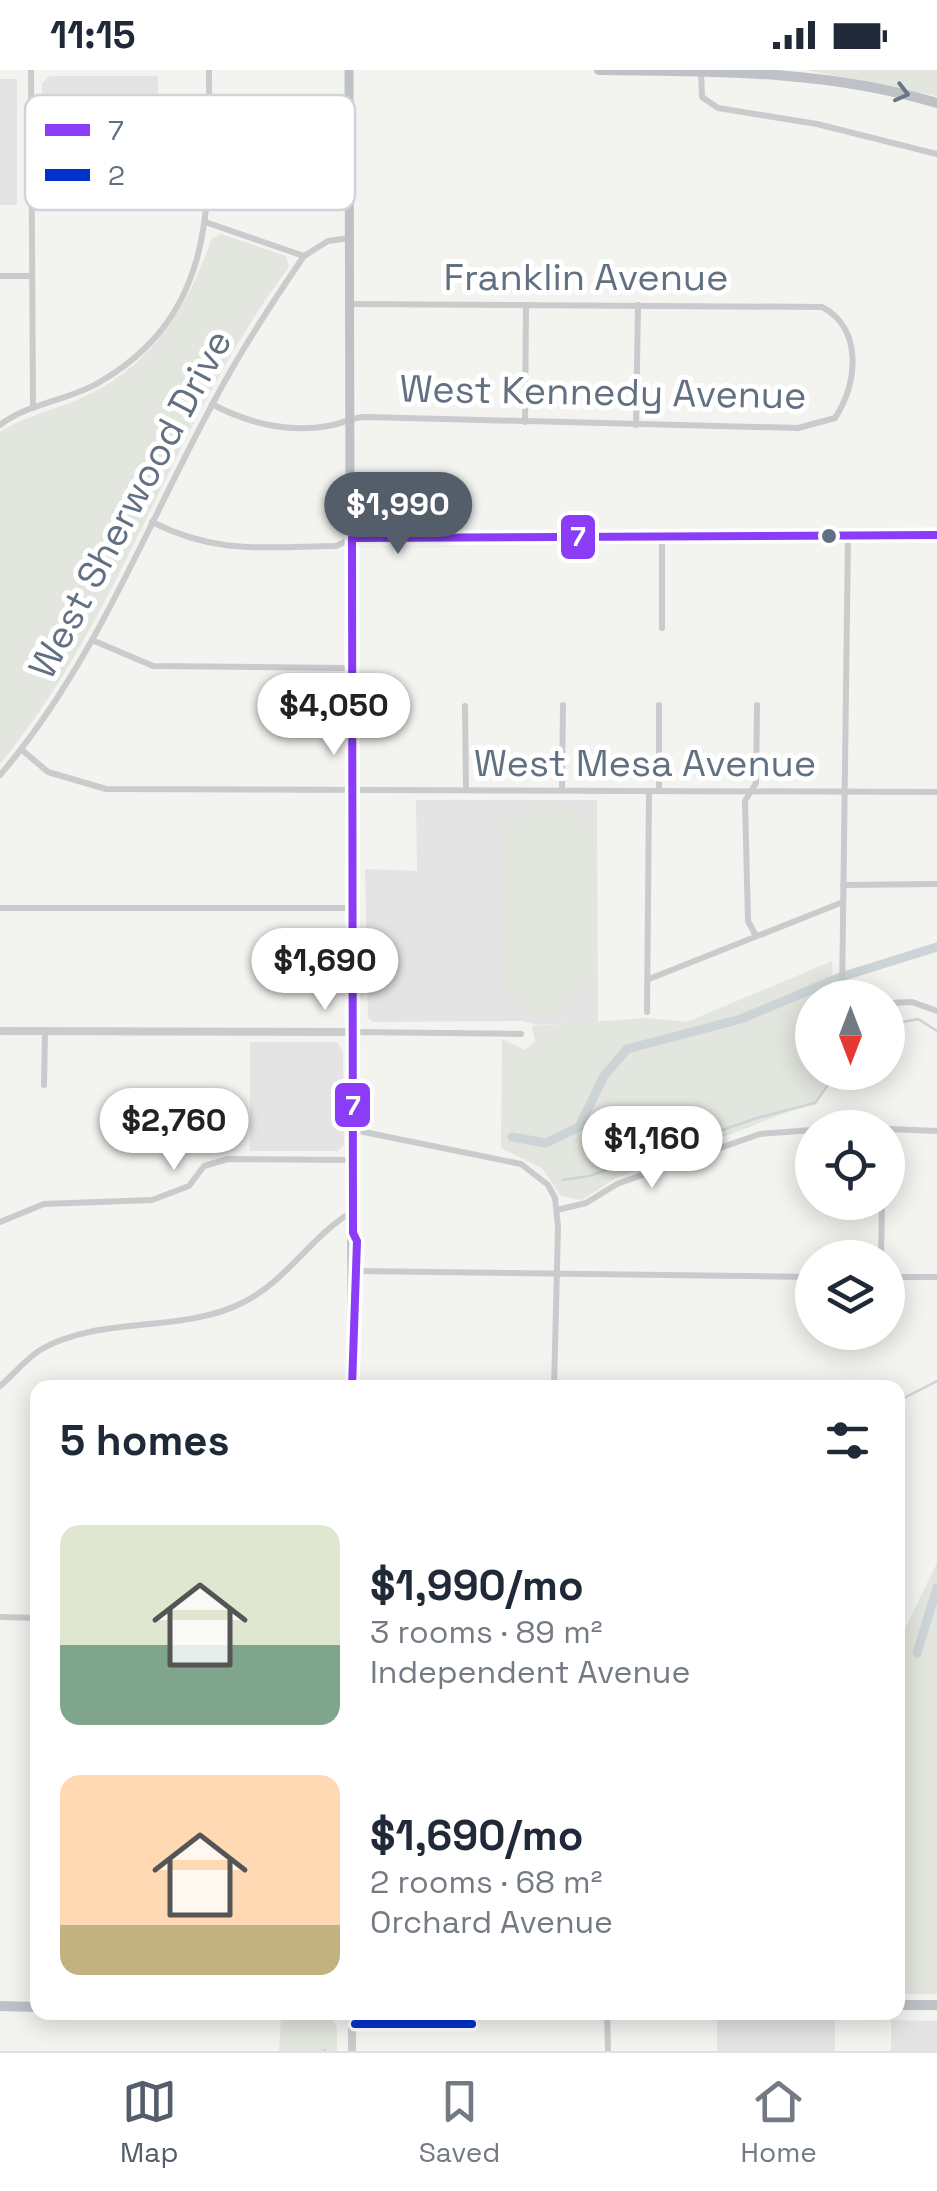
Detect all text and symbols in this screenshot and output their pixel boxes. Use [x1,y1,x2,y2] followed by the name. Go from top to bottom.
[50,11,136,59] text: 11:15
[893,81,910,102] one-way arrow
[25,95,355,210] legend
[108,112,124,148] text: 7
[108,157,125,193] text: 2
[443,253,729,301] street label: Franklin Avenue
[18,322,242,686] street label: West Sherwood Drive
[399,364,807,420] street label: West Kennedy Avenue
[317,472,479,557] pin: $1,990
[346,484,450,524] text: $1,990
[559,513,597,561] line badge: 7
[570,518,586,554] text: 7
[819,526,839,546] unlabelled marker
[253,673,415,758] pin: $4,050
[279,685,389,725] text: $4,050
[474,739,816,787] street label: West Mesa Avenue
[244,928,406,1013] pin: $1,690
[273,940,377,980] text: $1,690
[795,980,905,1090] north arrow
[795,980,905,1350] map controls
[333,1081,372,1129] line badge: 7
[345,1087,361,1123] text: 7
[93,1088,255,1173] pin: $2,760
[122,1100,226,1140] text: $2,760
[571,1106,733,1191] pin: $1,160
[795,1110,905,1220] button: locate
[604,1118,700,1158] text: $1,160
[795,1240,905,1350] button: layers
[820,1413,875,1468] icon: filters
[60,1414,230,1467] text: 5 homes
[370,1559,584,1612] text: $1,990/mo
[140,1565,260,1685] icon: home
[370,1612,602,1652] text: 3 rooms · 89 m²
[370,1652,690,1692] text: Independent Avenue
[370,1809,583,1862] text: $1,690/mo
[140,1815,260,1935] icon: home
[370,1862,602,1902] text: 2 rooms · 68 m²
[370,1902,613,1942] text: Orchard Avenue
[120,2074,178,2170] tab: Map
[419,2074,500,2170] tab: Saved
[741,2074,817,2170] tab: Home

